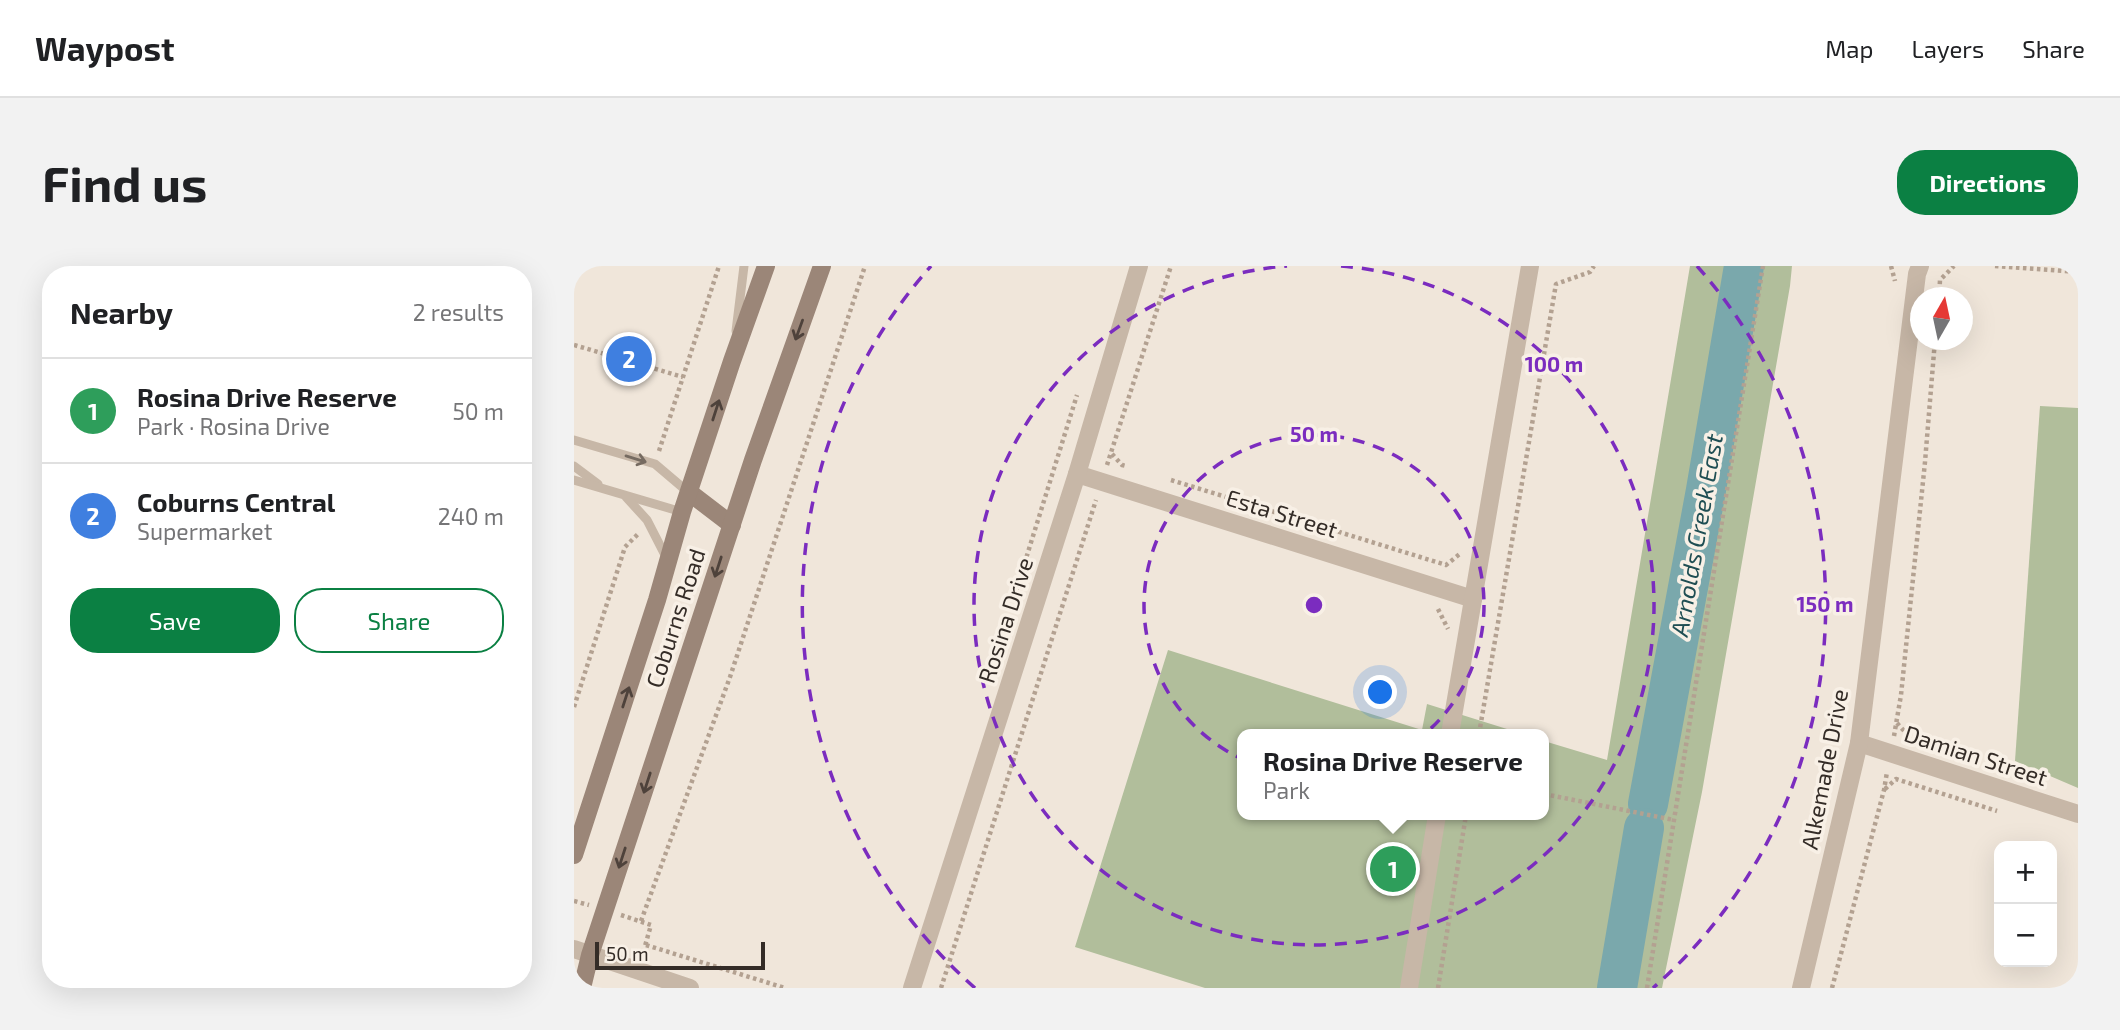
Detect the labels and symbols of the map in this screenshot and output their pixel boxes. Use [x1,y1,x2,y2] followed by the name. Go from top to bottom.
[1910,287,1973,350] north arrow
[792,319,804,341] one-way arrow
[606,333,652,385] pin: 2
[1525,351,1583,376] text: 100 m
[711,399,724,421] one-way arrow
[1290,421,1338,446] text: 50 m
[1664,431,1728,639] water label: Arnolds Creek East
[625,453,647,466] one-way arrow
[1223,483,1341,543] street label: Esta Street
[639,545,711,691] street label: Coburns Road
[972,554,1038,686] street label: Rosina Drive
[711,555,723,577] one-way arrow
[1797,591,1853,616] text: 150 m
[1302,593,1326,617] centre of rings
[1363,675,1397,709] your location
[1795,686,1853,852] street label: Alkemade Drive
[621,687,634,709] one-way arrow
[1901,719,2051,791] street label: Damian Street
[640,771,652,793] one-way arrow
[1370,843,1416,895] pin: 1
[615,847,627,869] one-way arrow
[595,939,765,971] scale bar

